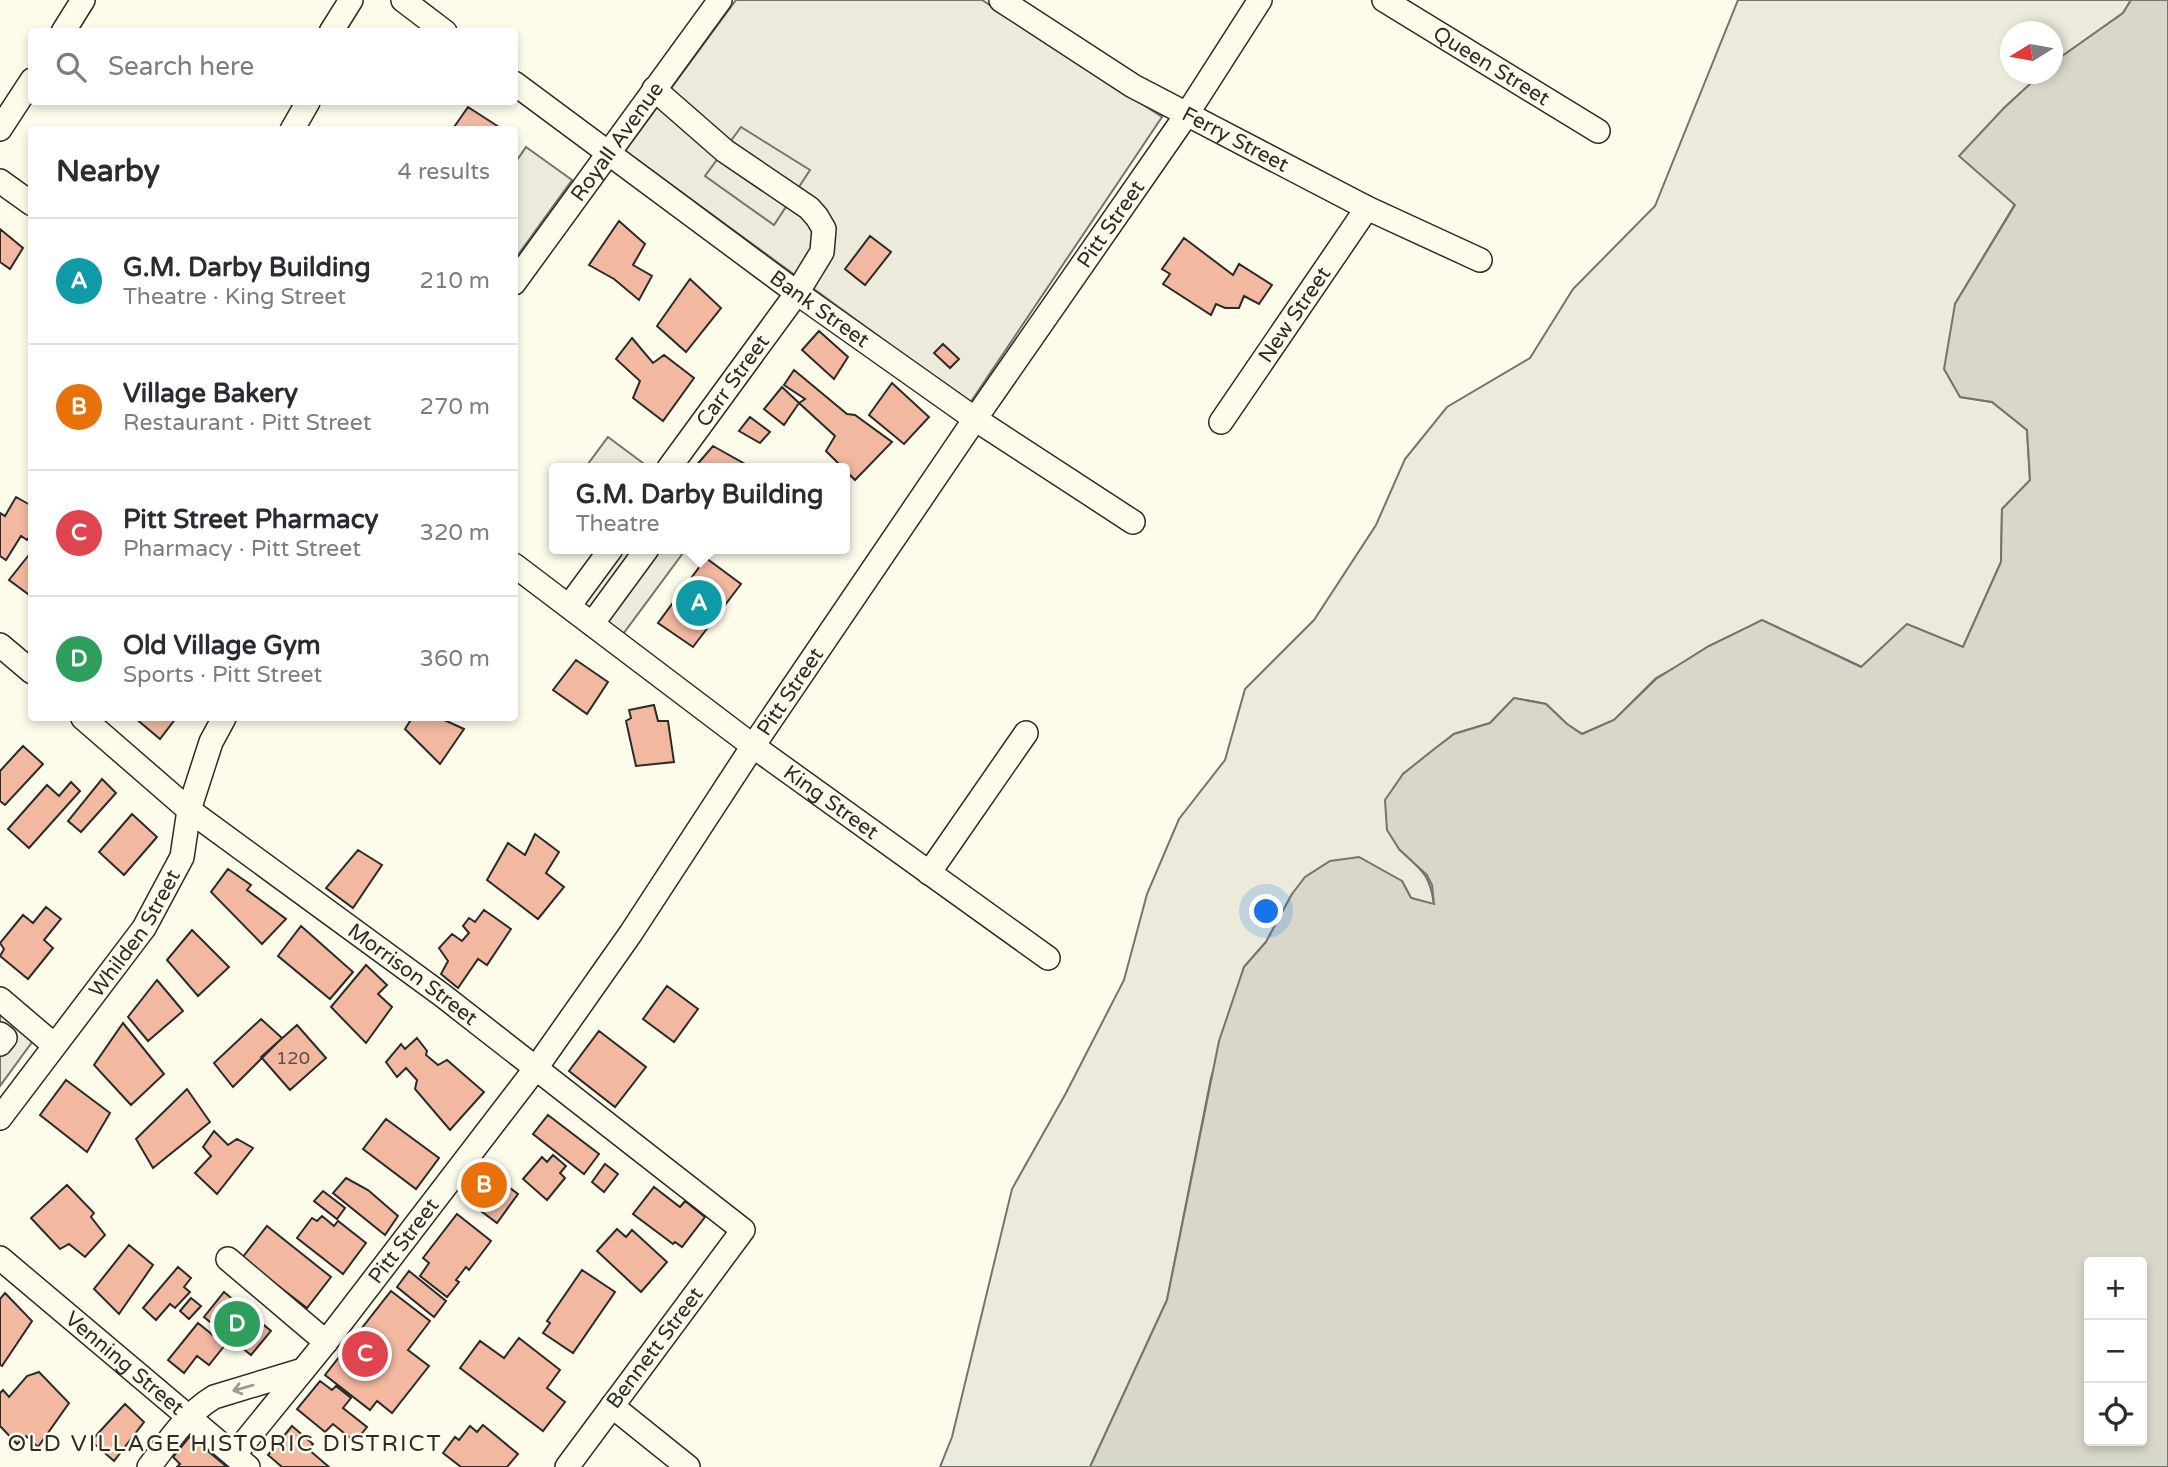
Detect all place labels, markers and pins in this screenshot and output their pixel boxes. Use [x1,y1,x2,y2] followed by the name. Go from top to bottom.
[676,577,722,629] pin: A
[461,1159,507,1211] pin: B
[214,1298,260,1350] pin: D
[342,1328,388,1380] pin: C

